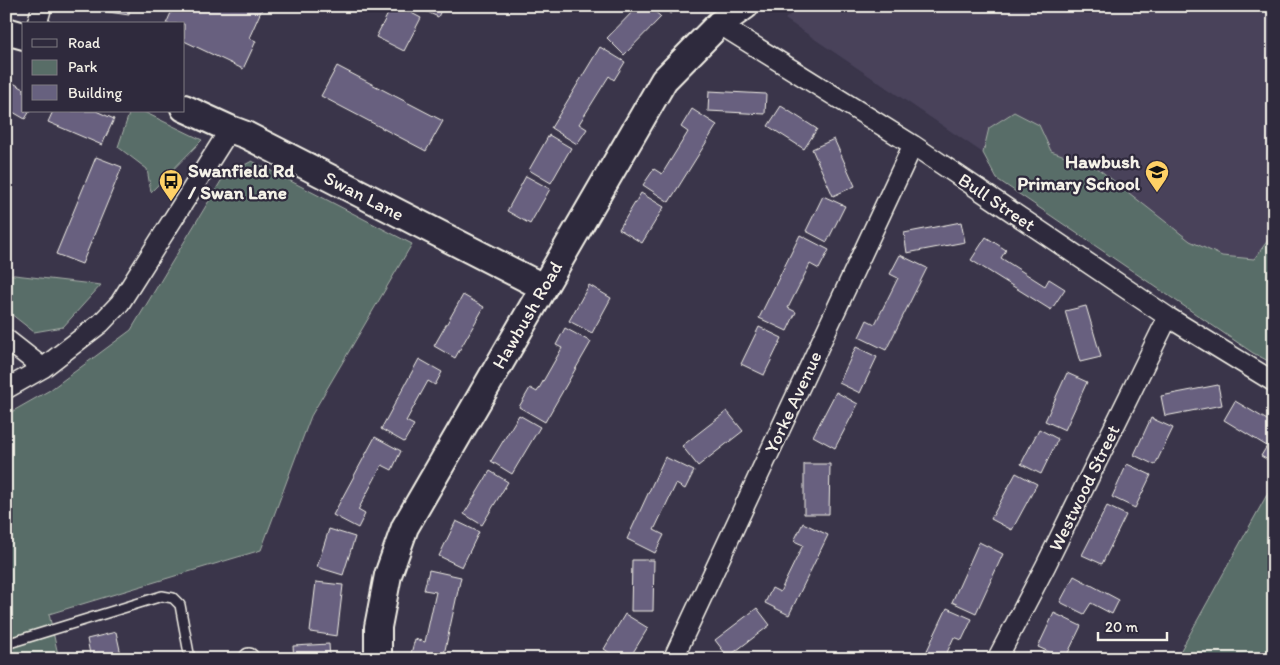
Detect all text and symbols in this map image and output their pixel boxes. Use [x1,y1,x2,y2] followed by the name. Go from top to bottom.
[22,22,185,112] legend
[68,34,101,52] text: Road
[68,58,98,76] text: Park
[68,84,122,102] text: Building
[1017,150,1141,195] place label: Hawbush Primary School
[187,159,295,204] place label: Swanfield Rd / Swan Lane
[1144,159,1170,193] school or university icon: Hawbush Primary School
[320,166,408,226] street label: Swan Lane
[158,168,184,202] bus stop icon: Swanfield Rd / Swan Lane
[954,168,1040,236] street label: Bull Street
[487,257,567,373] street label: Hawbush Road
[759,347,827,457] street label: Yorke Avenue
[1043,421,1125,555] street label: Westwood Street
[1098,610,1166,642] scale bar
[1105,618,1139,636] text: 20 m

